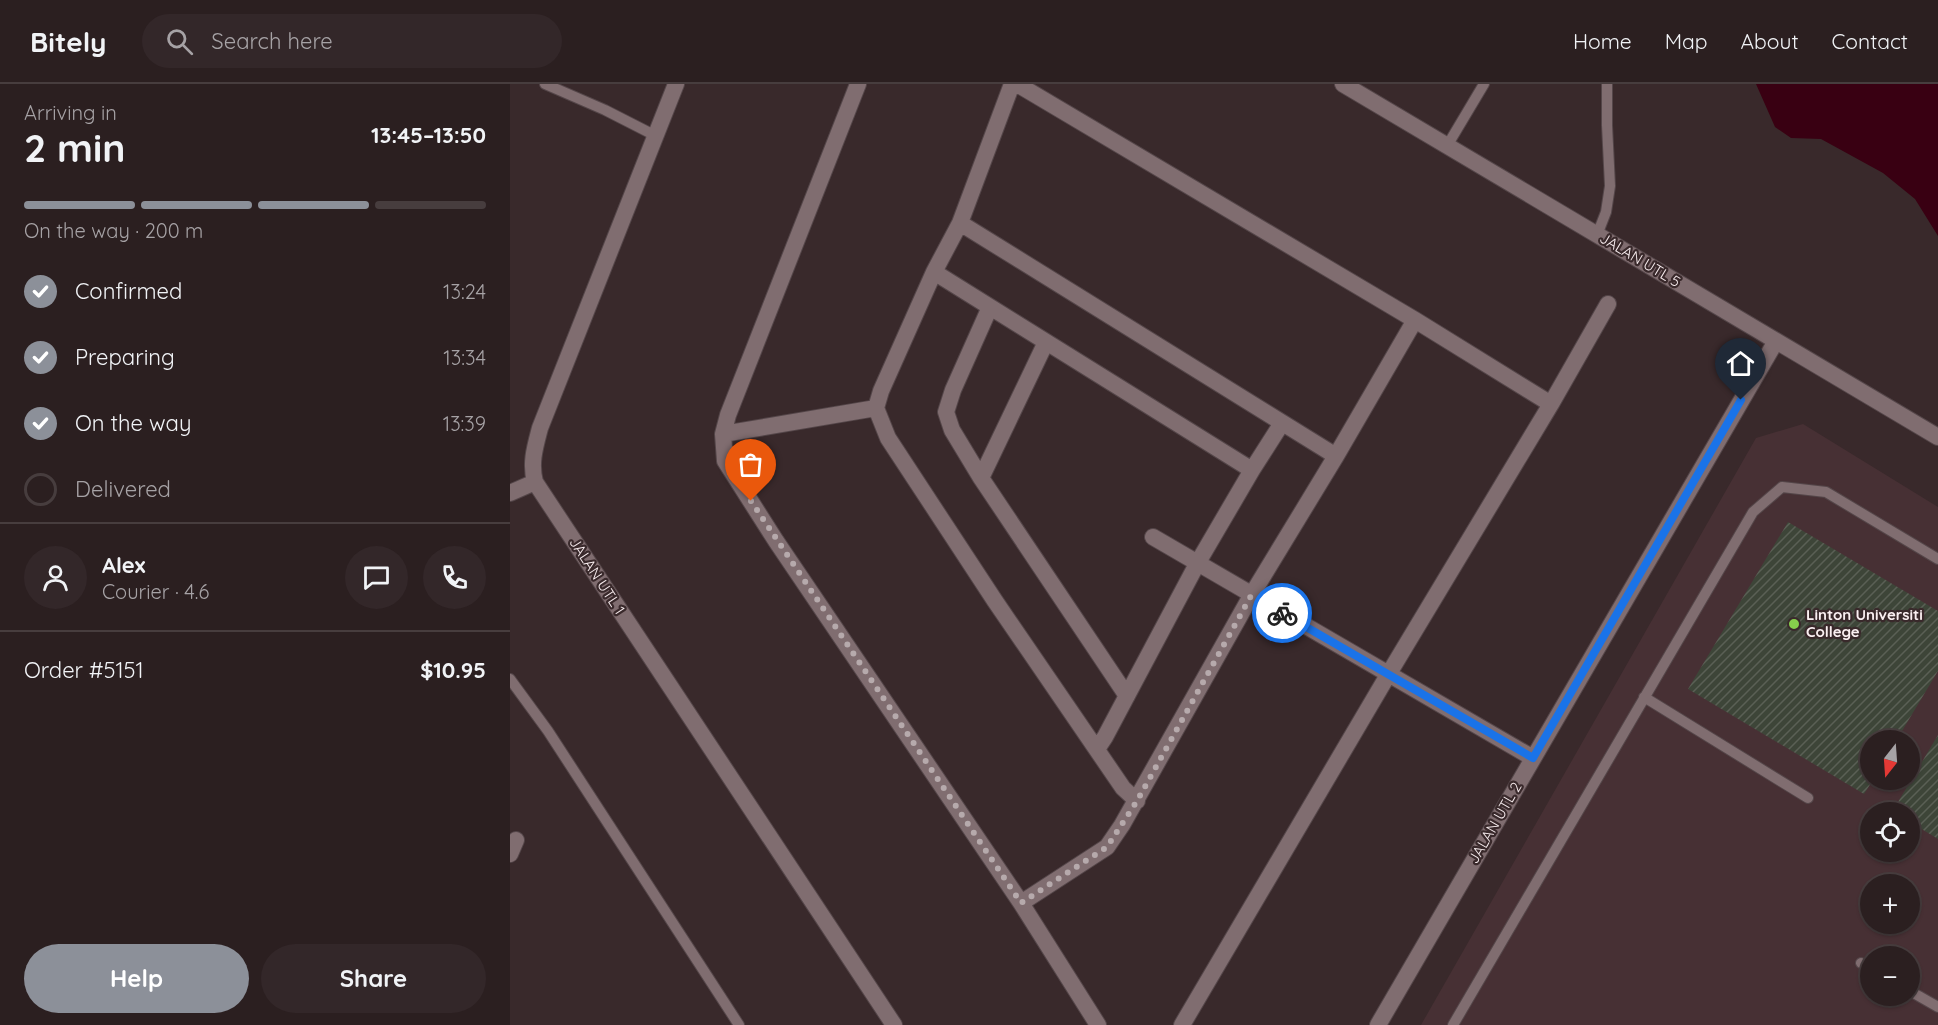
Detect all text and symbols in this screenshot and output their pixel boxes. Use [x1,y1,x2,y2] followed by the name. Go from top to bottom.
[142,14,562,68] search box
[30,24,106,59] text: Bitely
[163,25,196,58] icon: search
[211,27,333,55] text: Search here
[1573,28,1632,54] text: Home
[1665,28,1708,54] text: Map
[1741,28,1799,54] text: About
[1832,28,1908,54] text: Contact
[24,100,117,125] text: Arriving in
[371,121,486,149] text: 13:45–13:50
[24,123,126,172] text: 2 min
[24,218,203,243] text: On the way · 200 m
[1596,228,1684,291] street label: JALAN UTL 5
[24,275,57,308] icon: check
[75,277,182,305] text: Confirmed
[443,279,486,304] text: 13:24
[1715,338,1766,400] pin
[24,341,57,374] icon: check
[75,343,175,371] text: Preparing
[443,345,486,370] text: 13:34
[1724,347,1757,380] icon: home
[24,407,57,440] icon: check
[75,409,191,437] text: On the way
[443,411,486,436] text: 13:39
[725,439,776,501] pin
[734,448,767,481] icon: bag
[75,475,171,503] text: Delivered
[565,534,629,618] street label: JALAN UTL 1
[24,546,87,609] button: person
[345,546,408,609] button: chat
[423,546,486,609] button: phone
[102,551,145,579] text: Alex
[102,579,209,604] text: Courier · 4.6
[1252,583,1312,643] courier
[1266,597,1299,630] icon: bike
[1806,605,1923,641] place label: Linton Universiti College
[1787,617,1801,631] marker: Linton Universiti College
[24,656,144,684] text: Order #5151
[420,656,486,684] text: $10.95
[1860,730,1920,790] north arrow
[1860,730,1920,1006] map controls
[1464,779,1526,867] street label: JALAN UTL 2
[1860,802,1920,862] button: locate
[1860,874,1920,934] button: +
[24,944,249,1013] button: Help
[261,944,486,1013] button: Share
[1860,946,1920,1006] button: −

